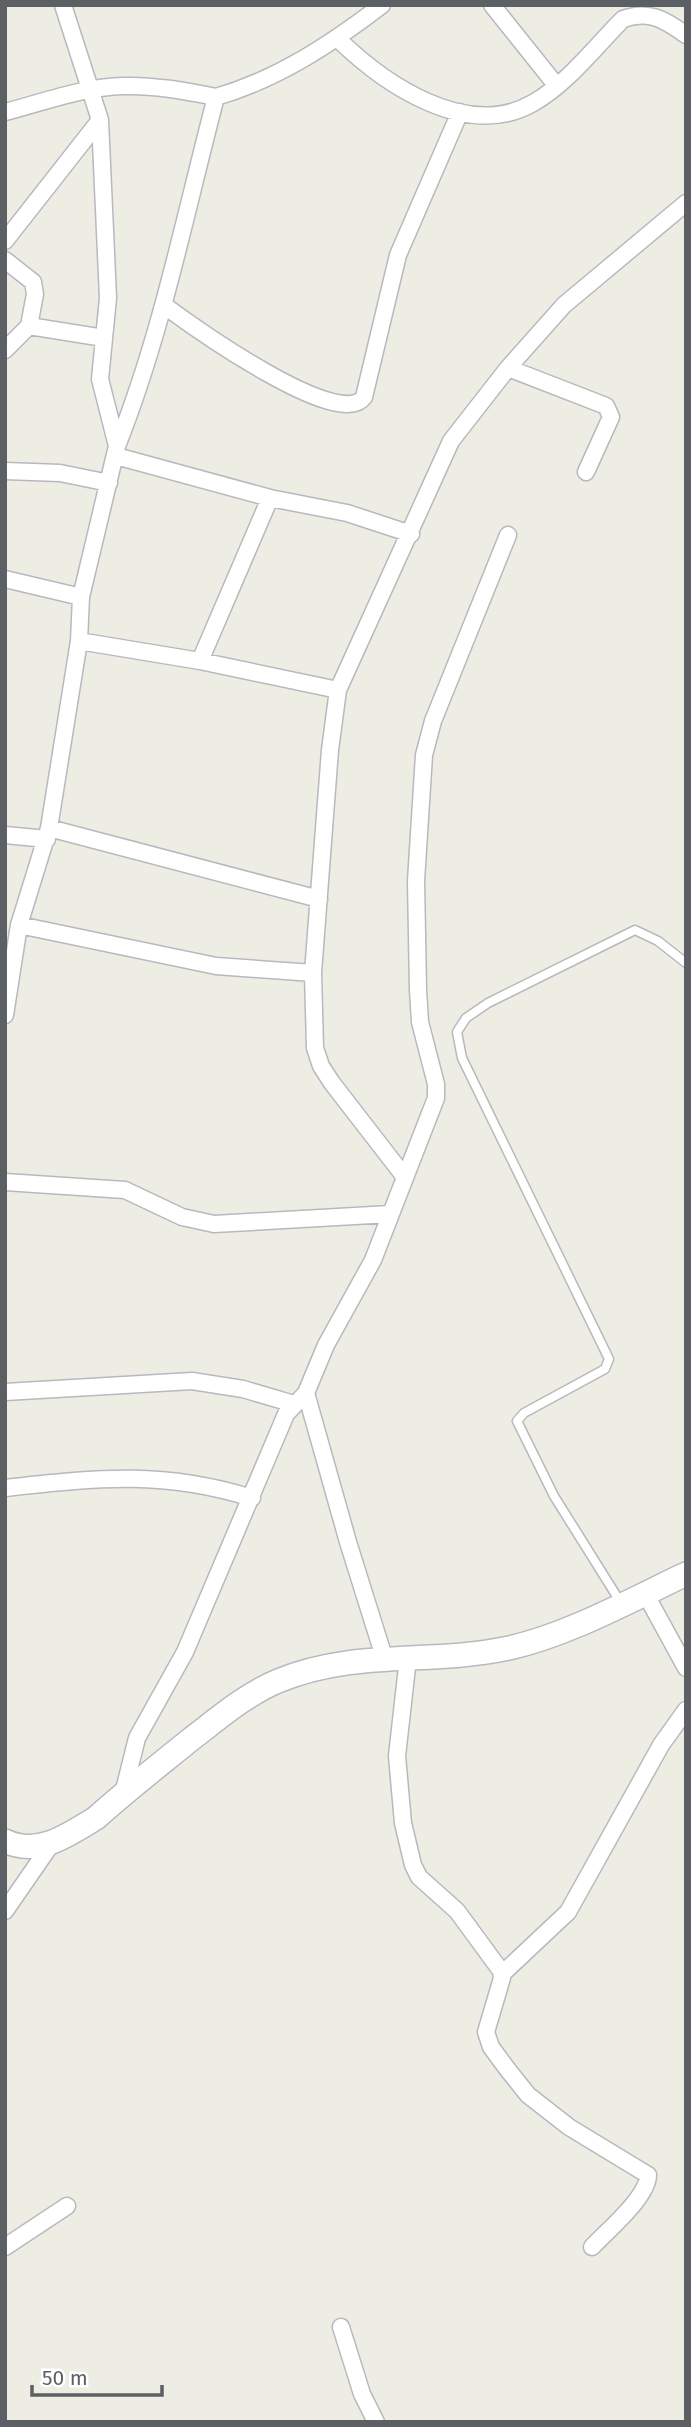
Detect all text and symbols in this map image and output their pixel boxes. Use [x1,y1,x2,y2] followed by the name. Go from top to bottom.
[32,2354,161,2398] scale bar
[42,2365,88,2391] text: 50 m

